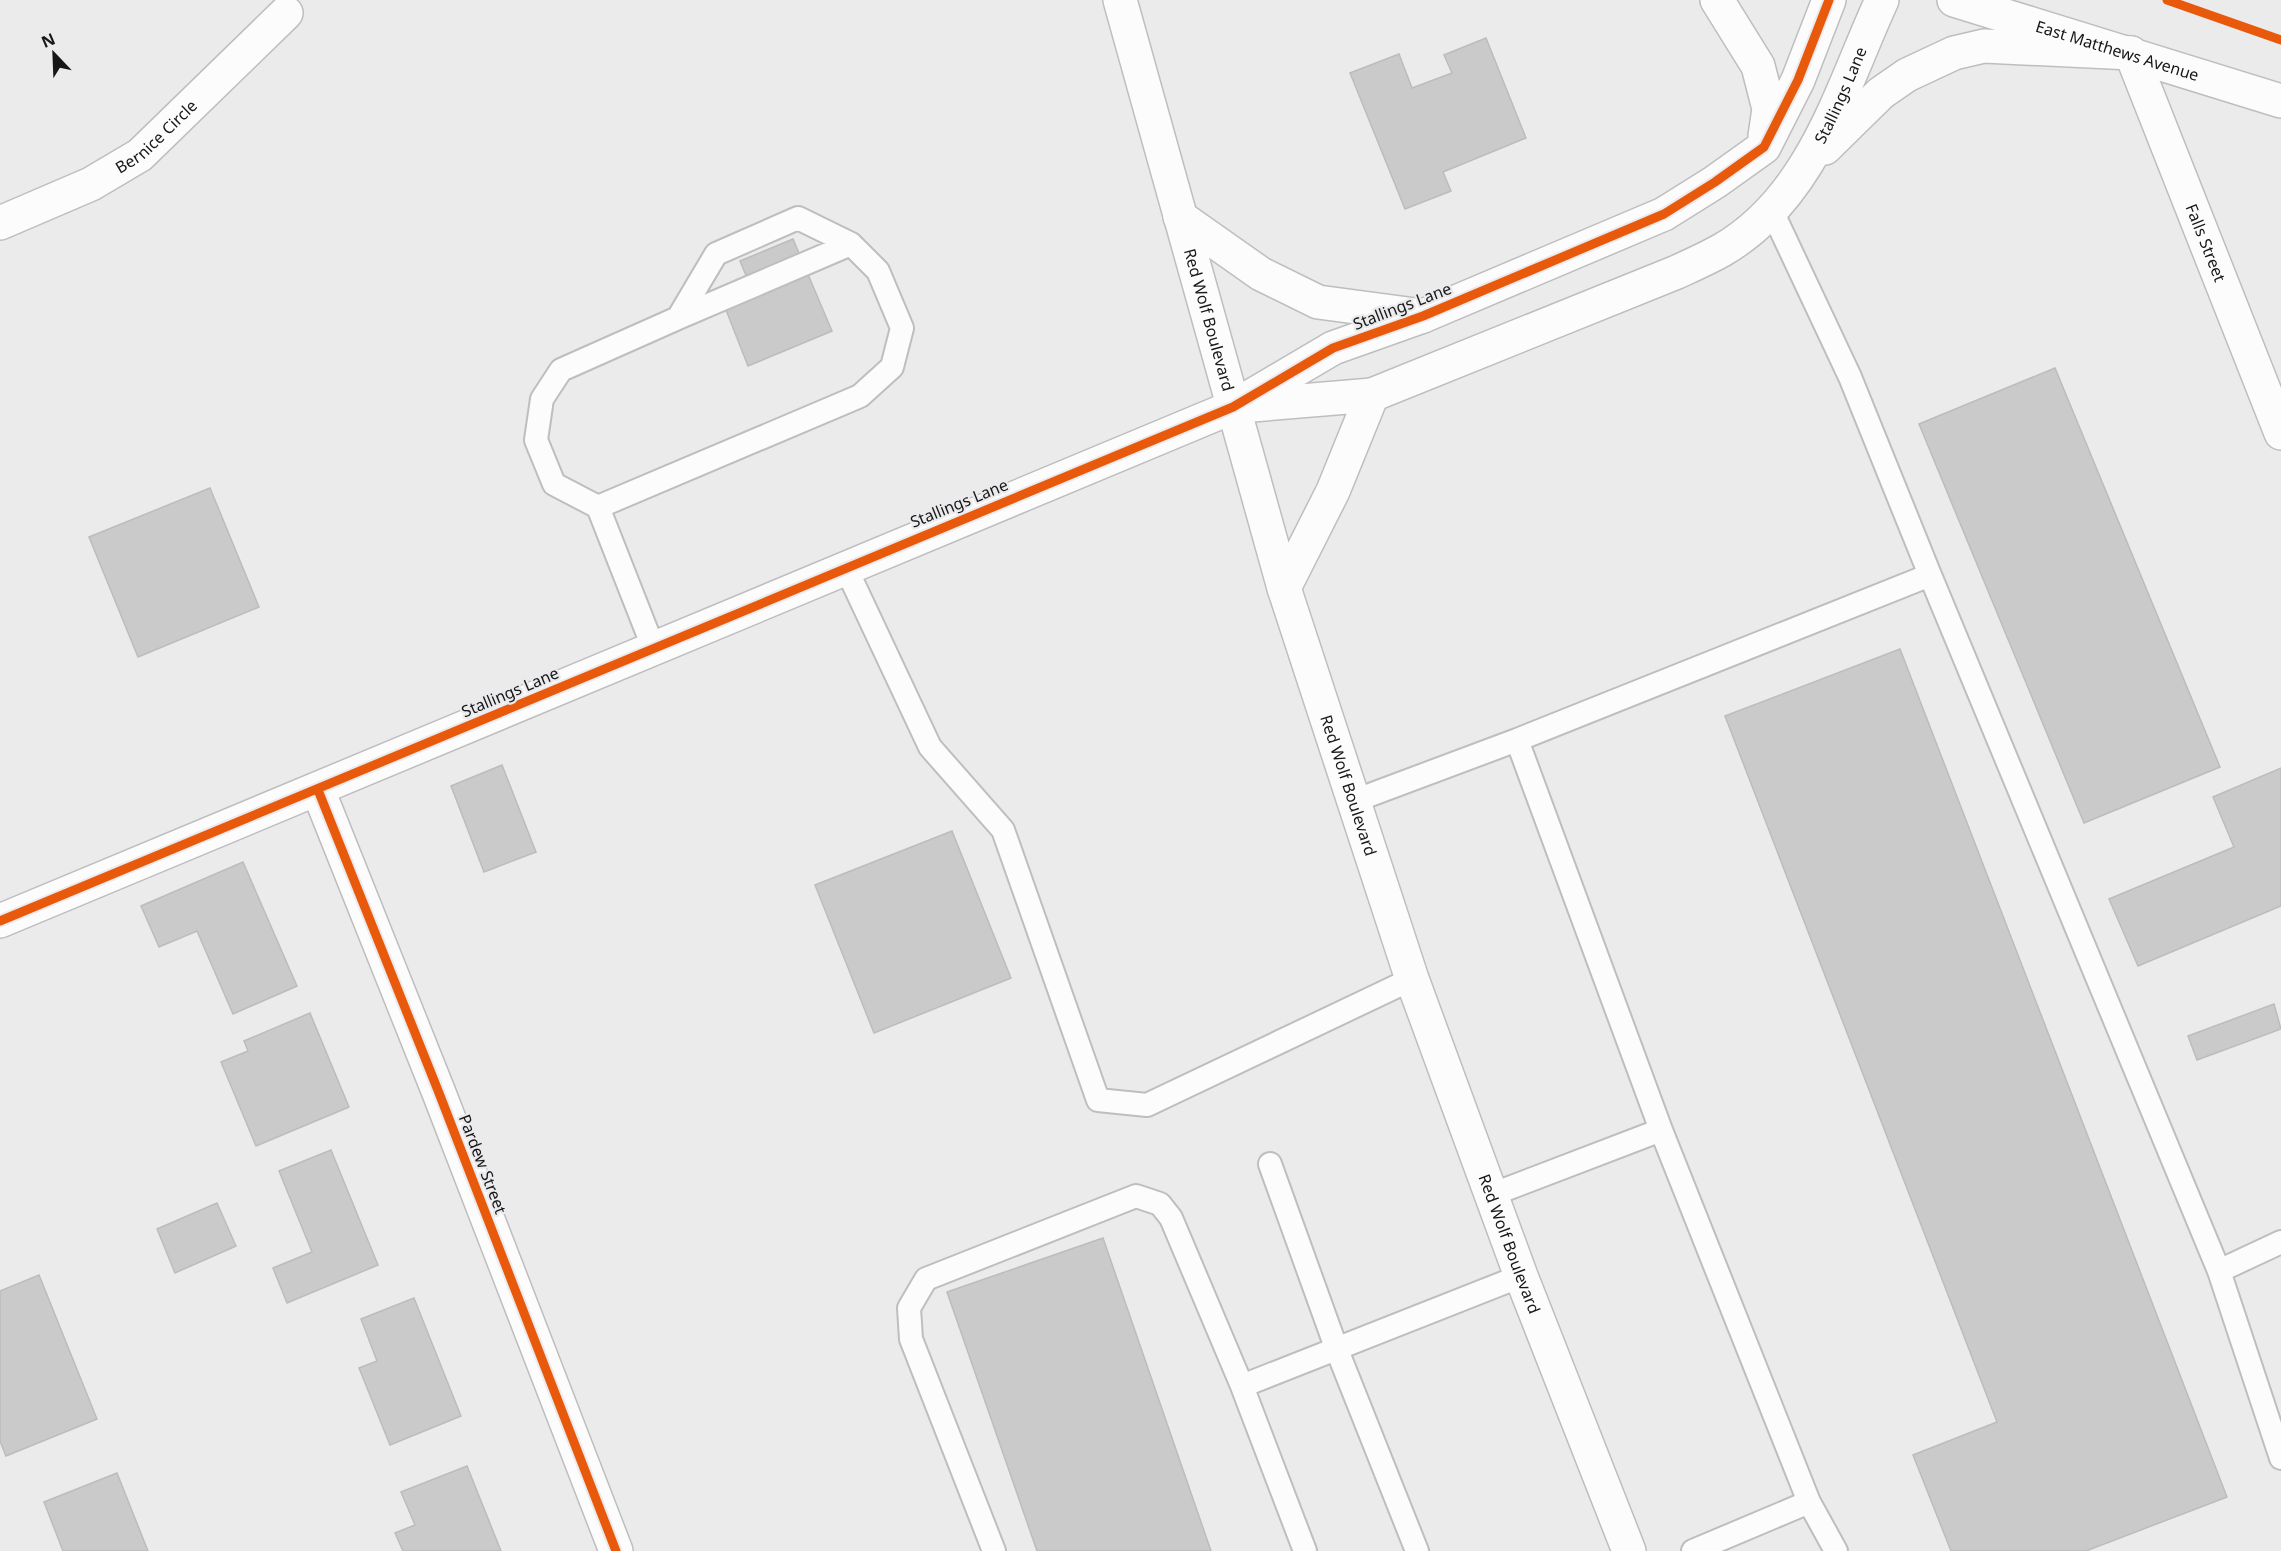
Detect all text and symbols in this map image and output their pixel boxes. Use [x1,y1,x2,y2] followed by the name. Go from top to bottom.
[2033,15,2202,86] street label: East Matthews Avenue
[24,24,84,84] north arrow
[38,28,58,53] text: N
[1809,43,1872,147] street label: Stallings Lane
[111,95,202,178] street label: Bernice Circle
[2181,201,2231,285] street label: Falls Street
[1179,246,1240,394] street label: Red Wolf Boulevard
[1350,277,1454,335] street label: Stallings Lane
[907,473,1011,533] street label: Stallings Lane
[458,662,562,722] street label: Stallings Lane
[1315,712,1382,859] street label: Red Wolf Boulevard
[454,1111,512,1217] street label: Pardew Street
[1474,1171,1546,1317] street label: Red Wolf Boulevard

